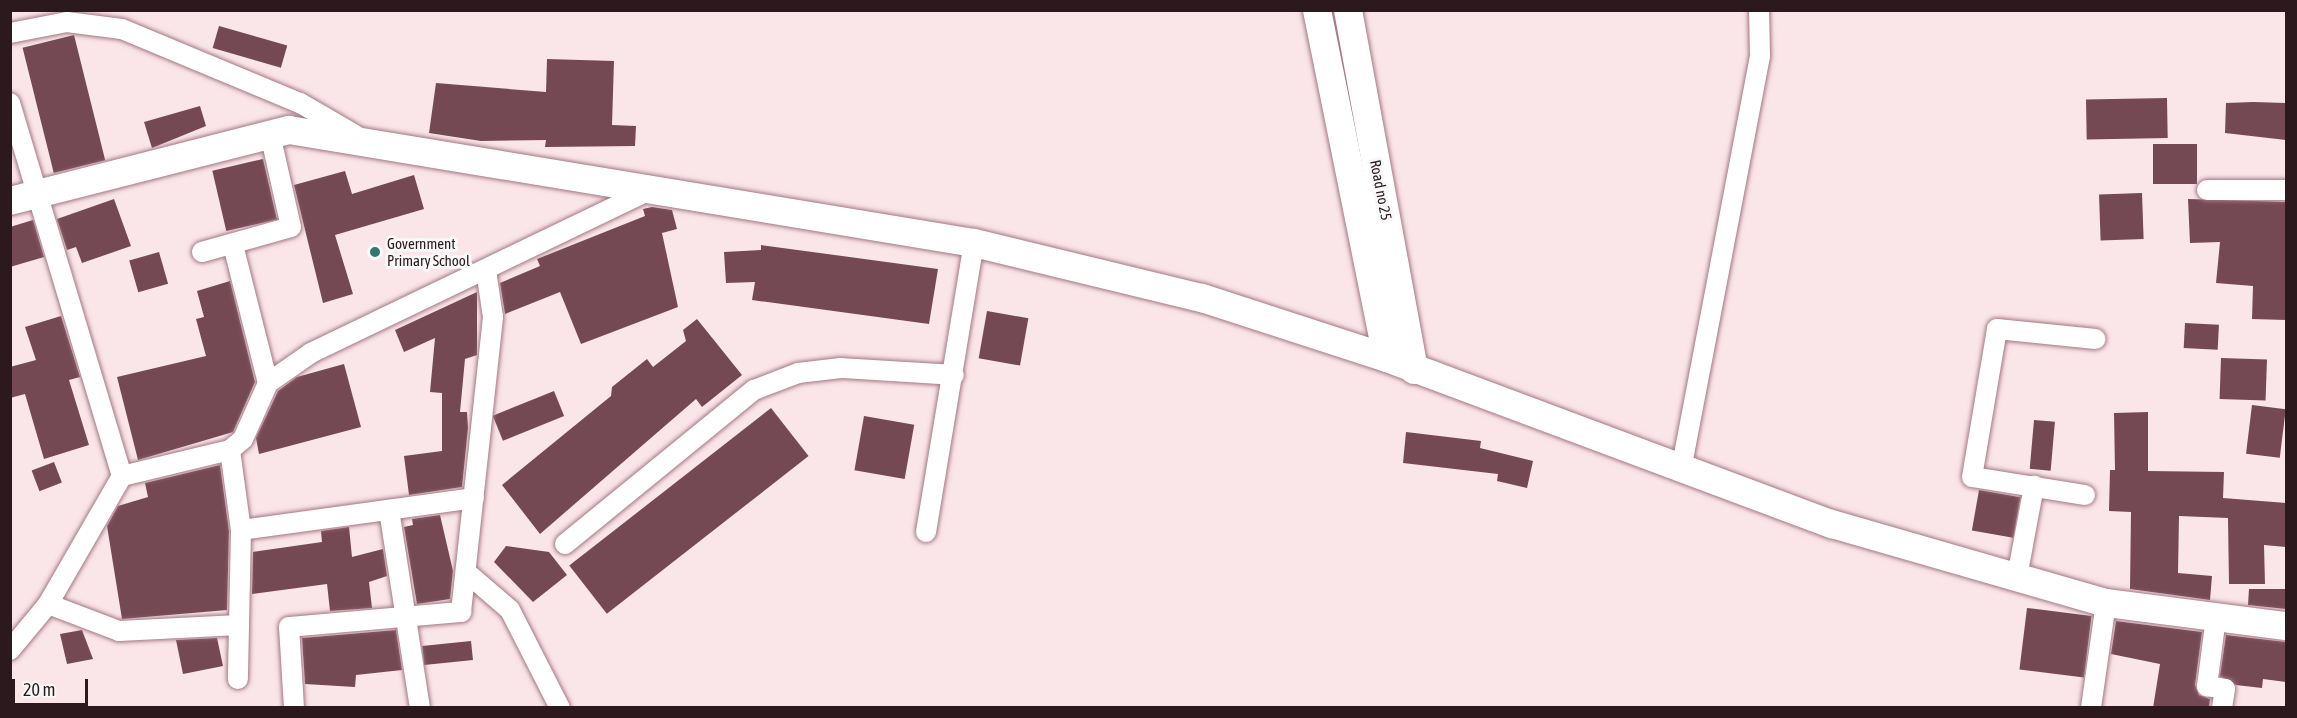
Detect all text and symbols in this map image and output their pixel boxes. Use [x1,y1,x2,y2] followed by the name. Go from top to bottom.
[1366,158,1396,222] street label: Road no 25
[387,234,470,269] place label: Government Primary School
[368,245,382,259] marker: Government Primary School
[15,667,92,705] scale bar
[23,679,55,700] text: 20 m

